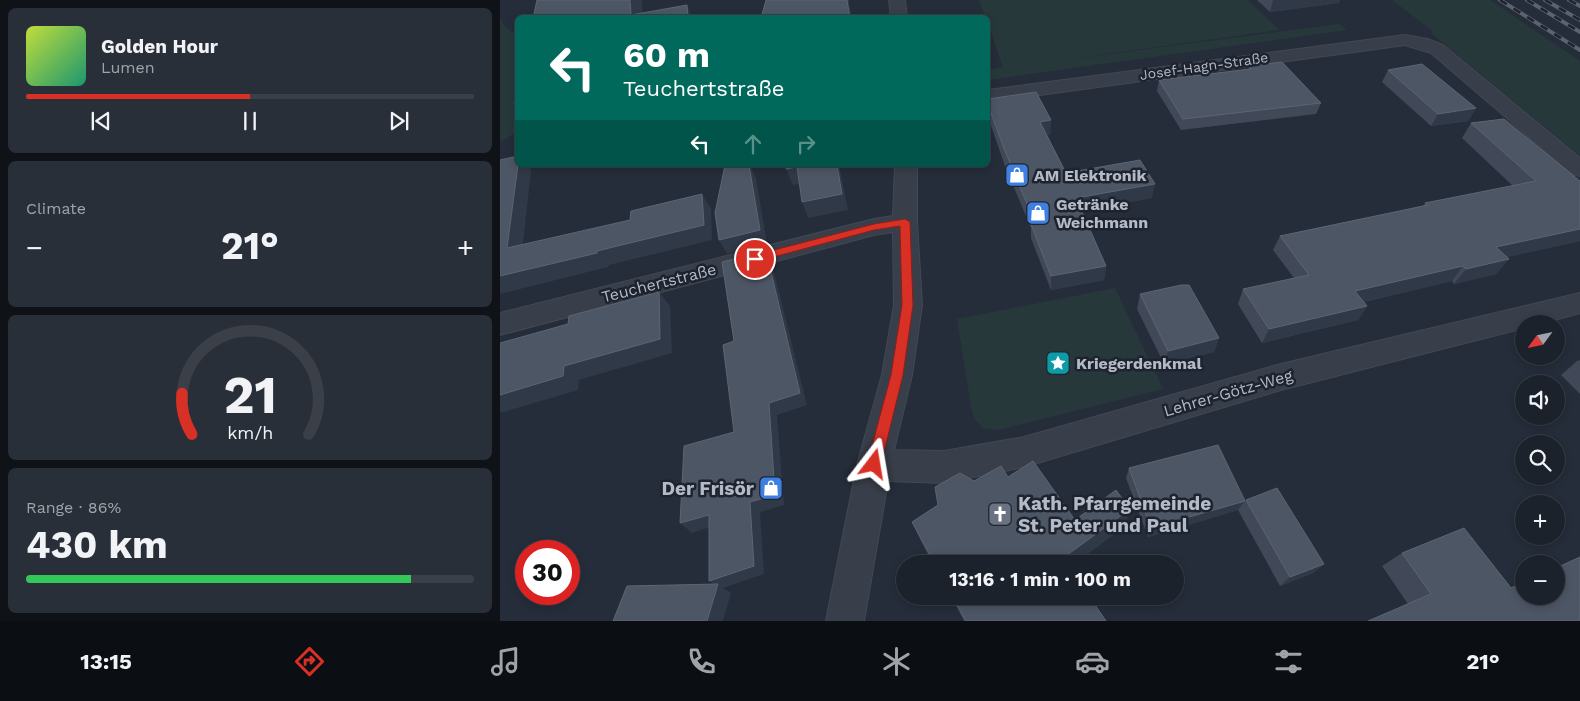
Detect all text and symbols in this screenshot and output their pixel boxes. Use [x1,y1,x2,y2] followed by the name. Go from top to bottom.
[623,34,710,76] text: 60 m
[101,35,218,58] text: Golden Hour
[540,35,605,100] icon: left
[1139,49,1269,83] street label: Josef-Hagn-Straße
[101,58,155,77] text: Lumen
[623,76,785,101] text: Teuchertstraße
[87,107,115,135] icon: previous
[236,107,264,135] icon: pause
[385,107,413,135] icon: next
[686,130,714,158] icon: left
[739,130,767,158] icon: ahead
[792,130,820,158] icon: right
[1004,162,1030,188] shop icon: AM Elektronik
[1034,166,1146,185] place label: AM Elektronik
[1056,195,1148,232] place label: Getränke Weichmann
[26,199,86,218] text: Climate
[1025,200,1051,226] shop icon: Getränke Weichmann
[221,224,279,268] text: 21°
[26,231,43,264] text: −
[457,231,474,264] text: +
[734,238,776,280] pin
[741,245,769,273] icon: arrive
[600,260,718,306] street label: Teuchertstraße
[1515,315,1565,365] north arrow
[1515,315,1565,605] map controls
[1045,350,1071,376] place icon: Kriegerdenkmal
[1076,354,1202,373] place label: Kriegerdenkmal
[223,365,277,426] text: 21
[1161,365,1295,420] street label: Lehrer-Götz-Weg
[1515,375,1565,425] button: sound
[227,422,273,443] text: km/h
[1515,435,1565,485] button: search
[847,437,899,489] position arrow
[758,475,784,501] shop icon: Der Frisör
[661,477,755,500] place label: Der Frisör
[1018,492,1211,537] place label: Kath. Pfarrgemeinde St. Peter und Paul
[1515,495,1565,545] button: +
[26,498,121,517] text: Range · 86%
[987,501,1013,527] church icon: Kath. Pfarrgemeinde St. Peter und Paul
[26,523,168,567] text: 430 km
[515,540,580,605] speed limit sign: 30
[1515,555,1565,605] button: −
[949,568,1131,591] text: 13:16 · 1 min · 100 m
[292,644,327,679] icon: directions
[488,644,523,679] icon: music
[684,644,719,679] icon: phone
[879,644,914,679] icon: climate
[1075,644,1110,679] icon: car
[1271,644,1306,679] icon: filters
[80,649,132,674] text: 13:15
[1466,649,1500,674] text: 21°

